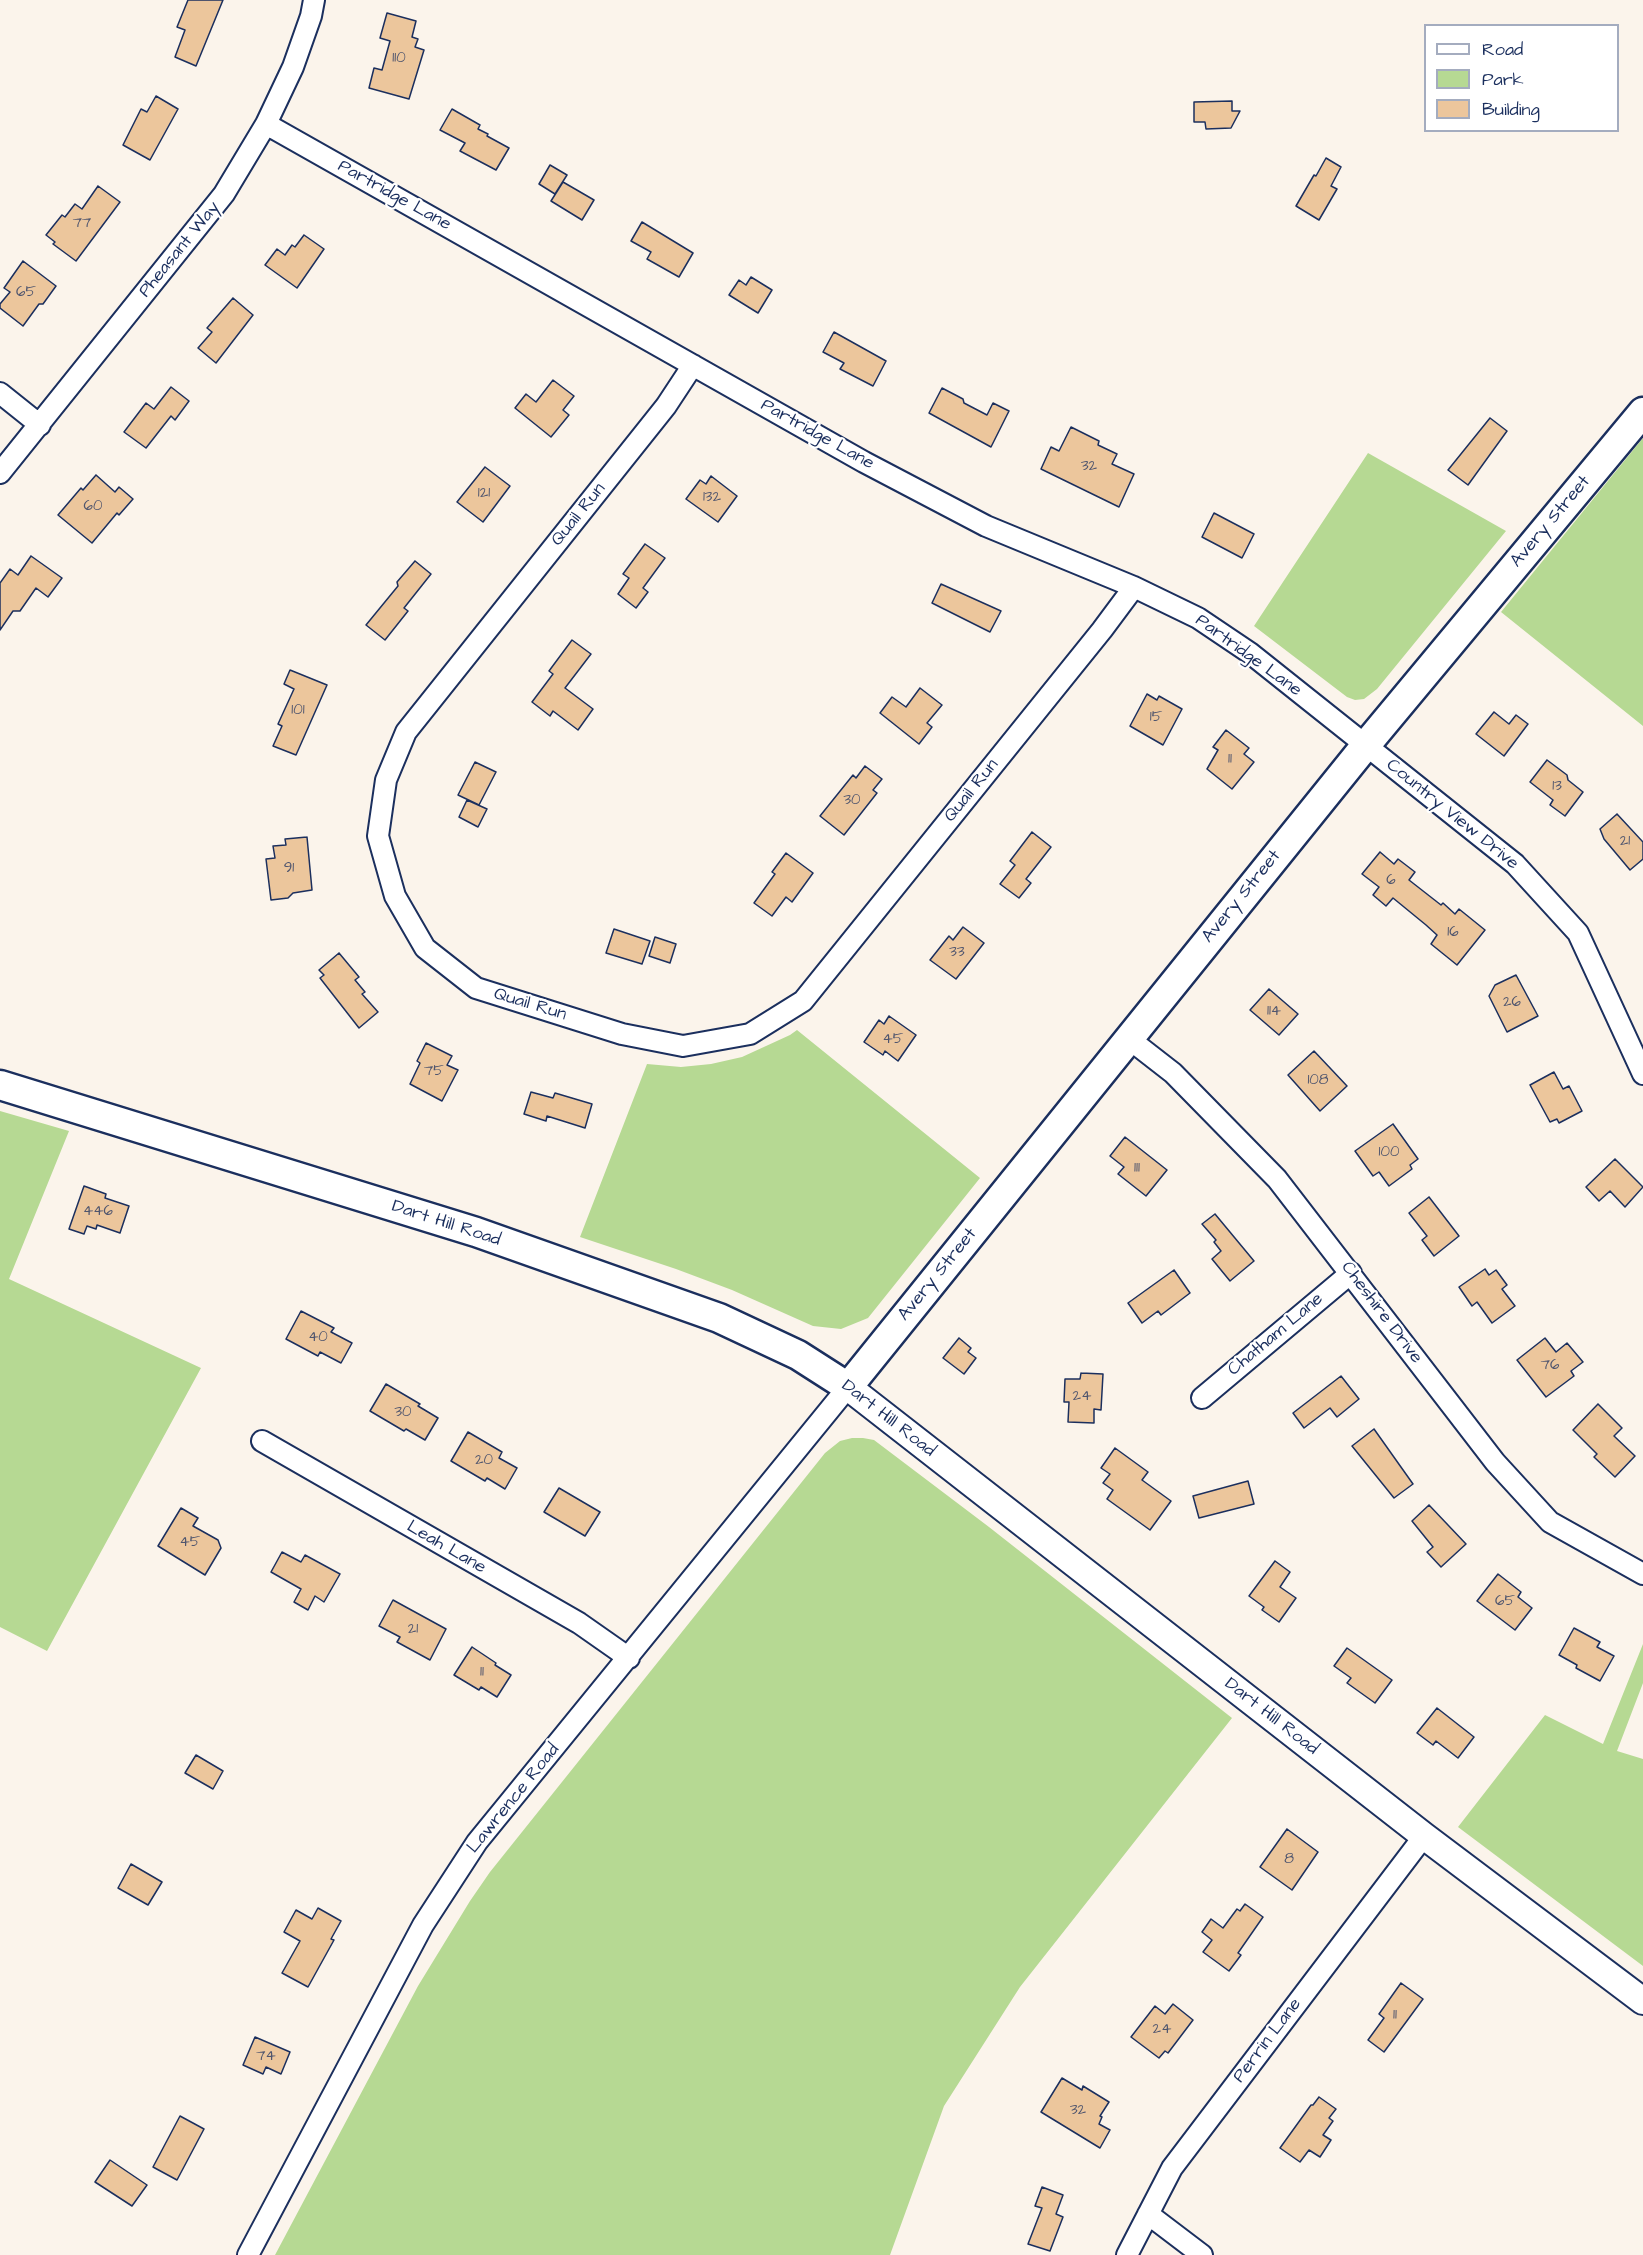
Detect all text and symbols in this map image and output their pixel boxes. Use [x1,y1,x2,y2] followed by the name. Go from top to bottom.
[1424,24,1619,132] legend
[1482,37,1523,62] text: Road
[392,50,406,68] house number: 110
[1482,67,1524,92] text: Park
[1482,97,1540,122] text: Building
[334,156,454,236] street label: Partridge Lane
[135,198,225,302] street label: Pheasant Way
[73,215,91,233] house number: 77
[16,284,36,302] house number: 65
[757,395,877,475] street label: Partridge Lane
[1081,458,1097,476] house number: 32
[1506,472,1596,572] street label: Avery Street
[547,479,611,551] street label: Quail Run
[478,485,490,503] house number: 121
[703,489,721,507] house number: 132
[84,498,102,516] house number: 60
[1191,610,1305,702] street label: Partridge Lane
[291,702,305,720] house number: 101
[1150,709,1162,727] house number: 15
[1228,751,1232,769] house number: 11
[940,755,1004,827] street label: Quail Run
[1381,755,1523,875] street label: Country View Drive
[1552,778,1562,796] house number: 13
[843,792,861,810] house number: 30
[1620,833,1630,851] house number: 21
[1198,846,1286,948] street label: Avery Street
[284,860,294,878] house number: 91
[1386,872,1396,890] house number: 6
[1447,924,1459,942] house number: 16
[949,944,965,962] house number: 33
[491,984,569,1026] street label: Quail Run
[1503,994,1521,1012] house number: 26
[1267,1003,1281,1021] house number: 114
[883,1031,903,1049] house number: 45
[424,1063,444,1081] house number: 75
[1307,1072,1329,1090] house number: 108
[1379,1144,1399,1162] house number: 100
[1134,1160,1140,1178] house number: 111
[389,1196,503,1252] street label: Dart Hill Road
[83,1203,113,1221] house number: 446
[894,1224,982,1326] street label: Avery Street
[1336,1258,1426,1368] street label: Cheshire Drive
[1224,1289,1328,1381] street label: Chatham Lane
[308,1329,328,1347] house number: 40
[1541,1357,1559,1375] house number: 76
[837,1376,939,1462] street label: Dart Hill Road
[1073,1388,1091,1406] house number: 24
[394,1404,412,1422] house number: 30
[475,1452,493,1470] house number: 20
[403,1517,489,1579] street label: Leah Lane
[180,1534,200,1552] house number: 45
[1495,1593,1515,1611] house number: 65
[408,1621,418,1639] house number: 21
[480,1664,484,1682] house number: 11
[1220,1674,1322,1760] street label: Dart Hill Road
[463,1740,565,1858] street label: Lawrence Road
[1284,1851,1294,1869] house number: 8
[1229,1994,1307,2088] street label: Perrin Lane
[1393,2007,1397,2025] house number: 11
[1153,2021,1171,2039] house number: 24
[256,2048,276,2066] house number: 74
[1070,2102,1086,2120] house number: 32

